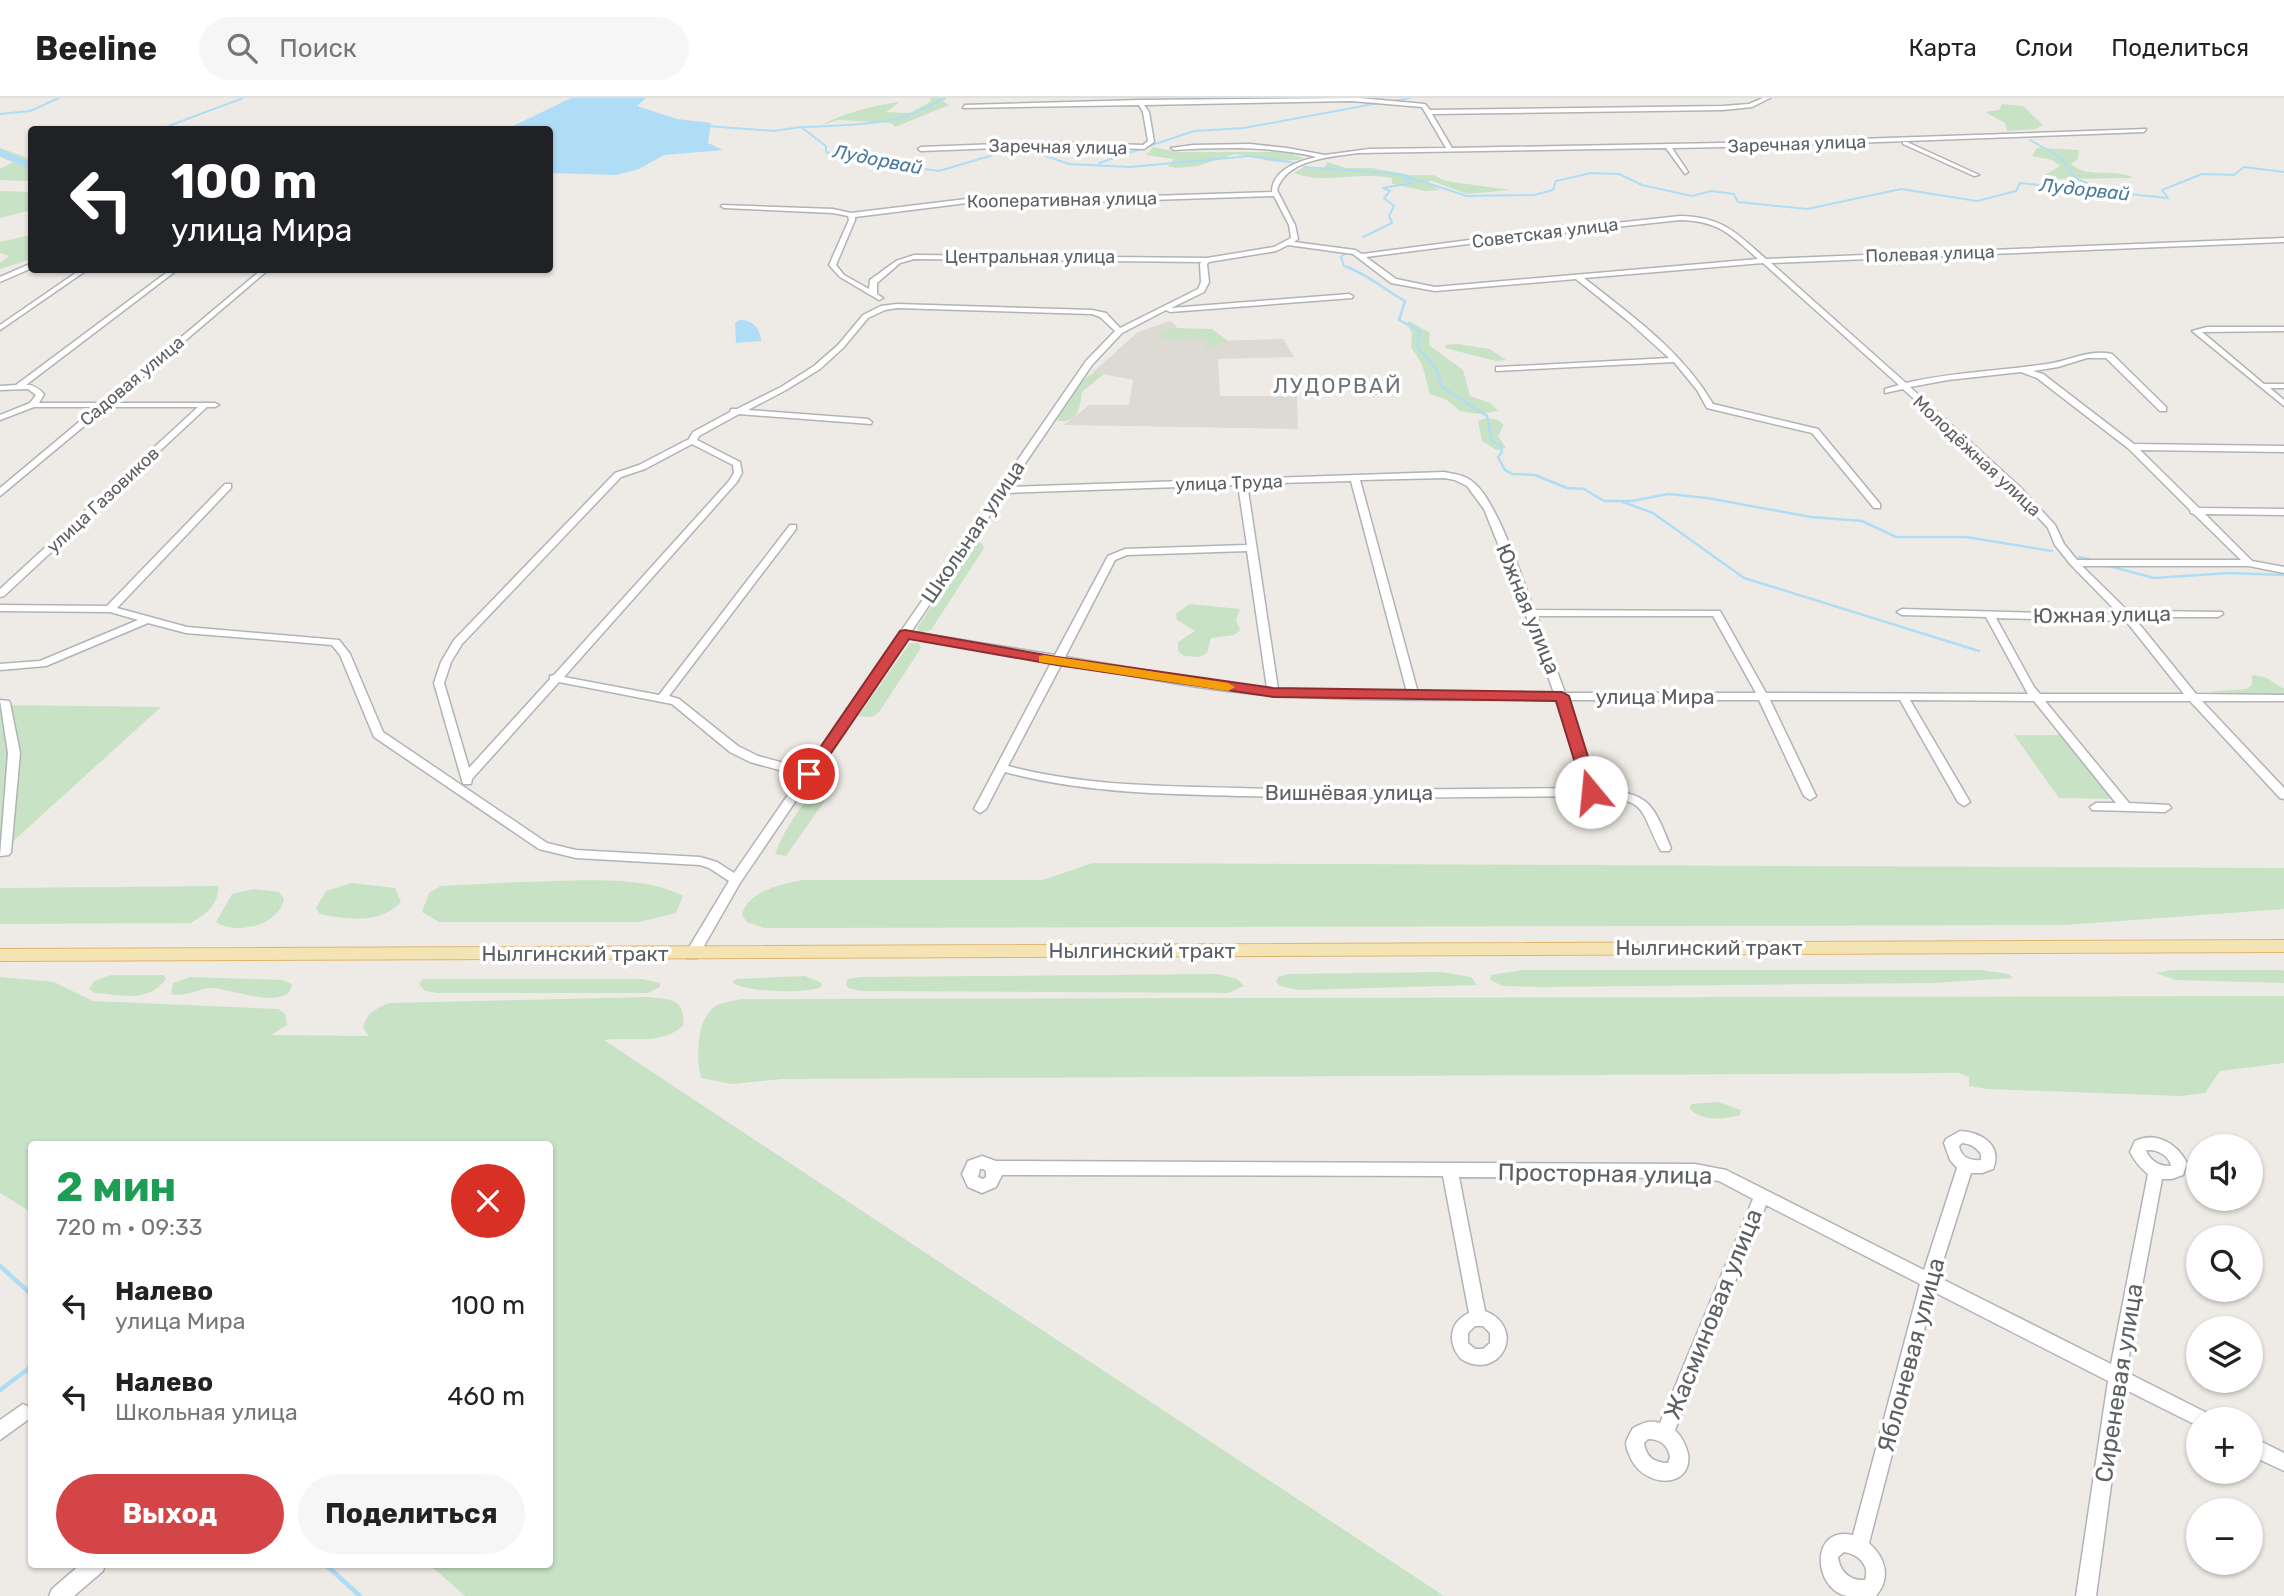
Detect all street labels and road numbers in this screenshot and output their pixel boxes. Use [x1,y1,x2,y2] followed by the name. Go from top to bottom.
[1727,131,1867,157] street label: Заречная улица
[988,135,1128,159] street label: Заречная улица
[967,187,1157,213] street label: Кооперативная улица
[1471,213,1619,253] street label: Советская улица
[1865,241,1995,267] street label: Полевая улица
[945,246,1115,268] street label: Центральная улица
[75,331,189,431] street label: Садовая улица
[1908,391,2046,521] street label: Молодёжная улица
[42,442,164,558] street label: улица Газовиков
[916,456,1030,608] street label: Школьная улица
[1175,470,1283,496] street label: улица Труда
[1491,540,1566,678] street label: Южная улица
[2033,601,2171,628] street label: Южная улица
[1595,684,1715,709] street label: улица Мира
[1265,780,1433,805] street label: Вишнёвая улица
[1615,935,1803,960] street label: Нылгинский тракт
[1048,938,1236,963] street label: Нылгинский тракт
[481,941,669,966] street label: Нылгинский тракт
[1497,1158,1713,1190] street label: Просторная улица
[1658,1205,1768,1423] street label: Жасминовая улица
[1872,1255,1950,1455] street label: Яблоневая улица
[2089,1281,2149,1485] street label: Сиреневая улица

